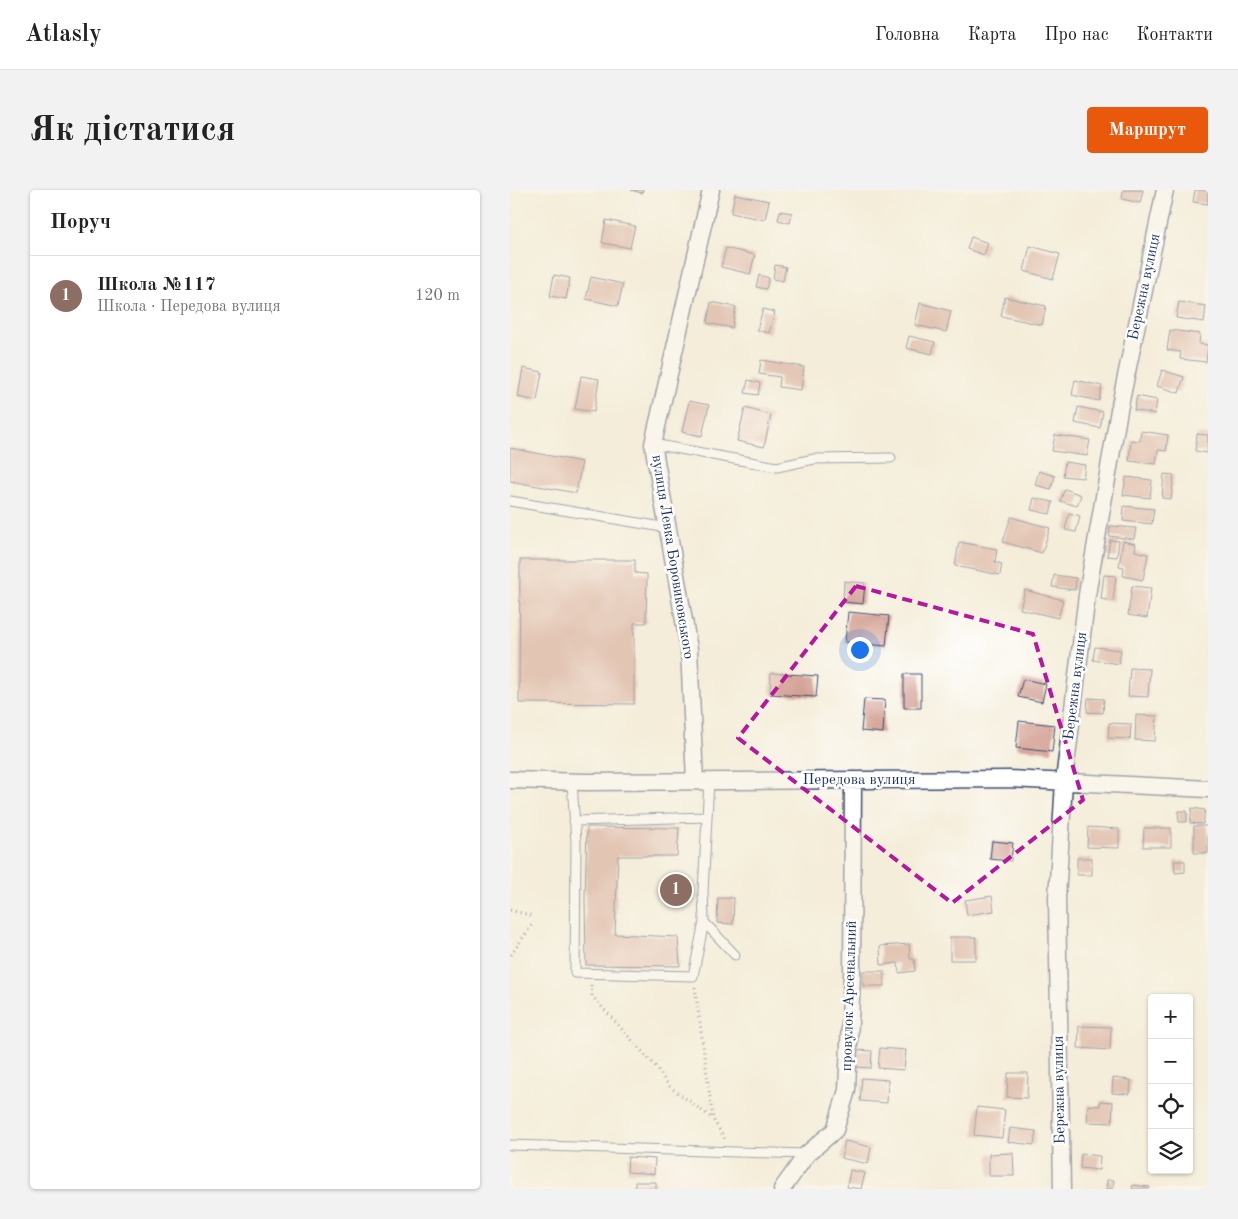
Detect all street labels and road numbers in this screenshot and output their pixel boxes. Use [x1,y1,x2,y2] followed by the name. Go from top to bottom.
[1126,232,1164,342] street label: Бережна вулиця
[648,454,696,660] street label: вулиця Левка Боровиковського
[1062,631,1090,741] street label: Бережна вулиця
[803,773,916,788] street label: Передова вулиця
[840,920,860,1072] street label: провулок Арсенальний
[1052,1035,1068,1145] street label: Бережна вулиця

